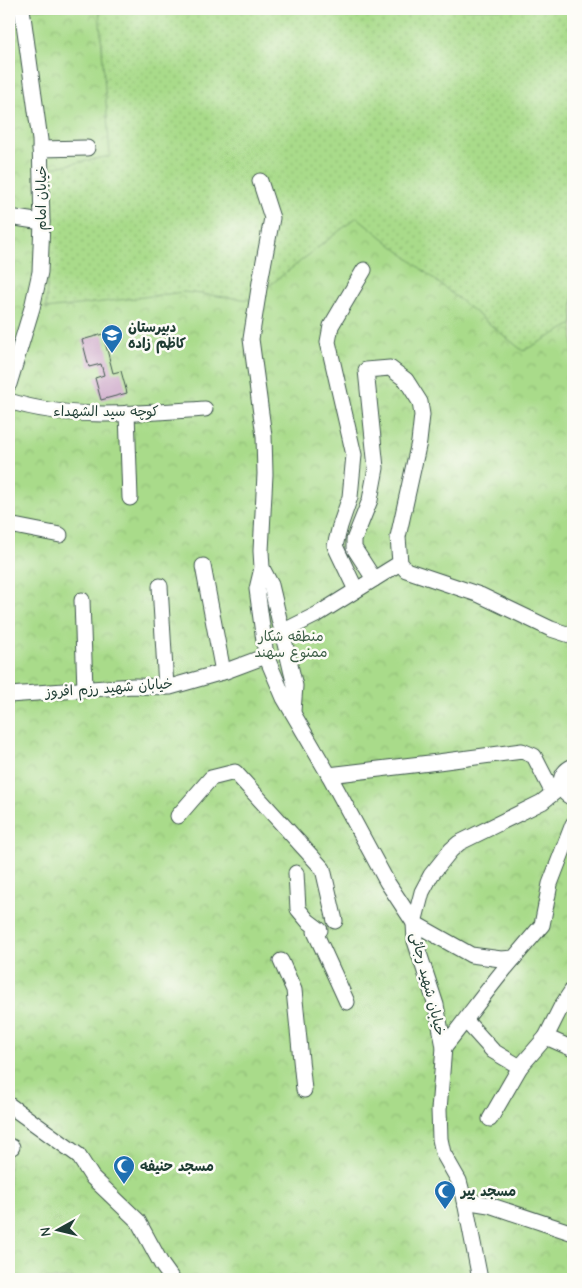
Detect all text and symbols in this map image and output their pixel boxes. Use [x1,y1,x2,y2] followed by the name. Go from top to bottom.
[33,165,52,231] street label: خیابان امام
[128,319,187,354] place label: دبیرستان کاظم زاده
[100,323,124,354] school or university icon: دبیرستان کاظم زاده
[53,403,159,421] street label: کوچه سید الشهداء
[255,628,327,663] park label: منطقه شکار ممنوع سهند
[44,675,173,703] street label: خیابان شهید رزم افروز
[407,931,449,1037] street label: خیابان شهید رجائی
[112,1154,136,1185] mosque icon: مسجد حنیفه
[140,1158,214,1175] place label: مسجد حنیفه
[433,1179,457,1210] mosque icon: مسجد پیر
[459,1183,516,1200] place label: مسجد پیر
[32,1206,82,1256] north arrow
[37,1226,55,1237] text: N

